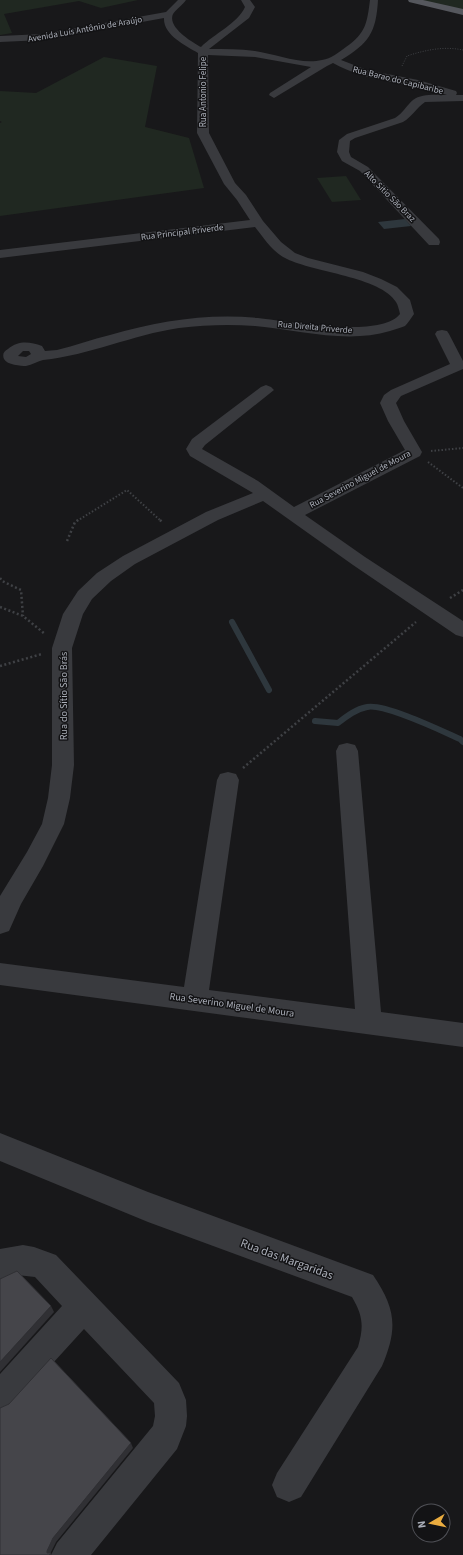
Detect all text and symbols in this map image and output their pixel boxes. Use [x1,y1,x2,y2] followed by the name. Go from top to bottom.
[27,13,143,46] street label: Avenida Luís Antônio de Araújo
[197,56,210,127] street label: Rua Antonio Felipe
[351,63,445,98] street label: Rua Barao do Capibaribe
[361,168,419,225] street label: Alto Sitio São Braz
[140,221,225,244] street label: Rua Principal Priverde
[277,318,353,337] street label: Rua Direita Priverde
[307,447,413,512] street label: Rua Severino Miguel de Moura
[57,652,71,740] street label: Rua do Sítio São Brás
[169,989,295,1021] street label: Rua Severino Miguel de Moura
[238,1235,336,1284] street label: Rua das Margaridas
[411,1503,451,1543] north arrow
[414,1520,430,1529] text: N

